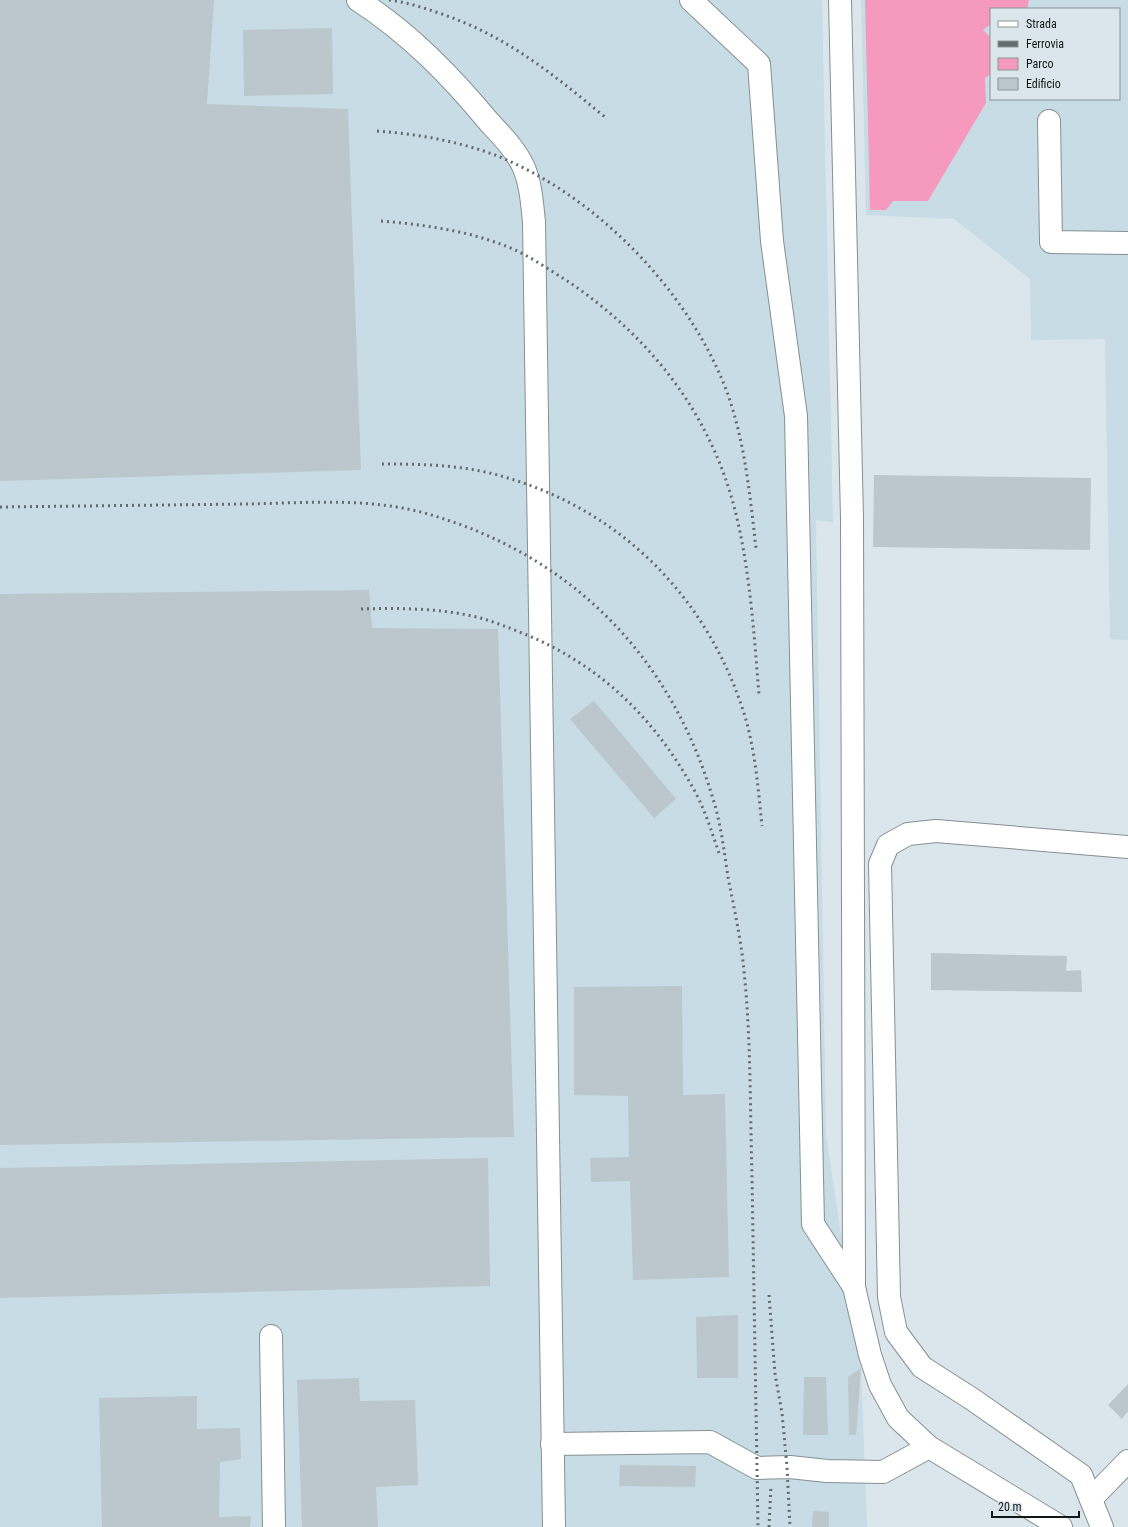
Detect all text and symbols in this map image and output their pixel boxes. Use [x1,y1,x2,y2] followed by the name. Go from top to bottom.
[990,8,1120,100] legend
[1026,17,1057,31] text: Strada
[1026,37,1064,51] text: Ferrovia
[1026,57,1053,71] text: Parco
[1026,77,1061,91] text: Edificio
[992,1493,1079,1519] scale bar
[998,1500,1022,1514] text: 20 m

